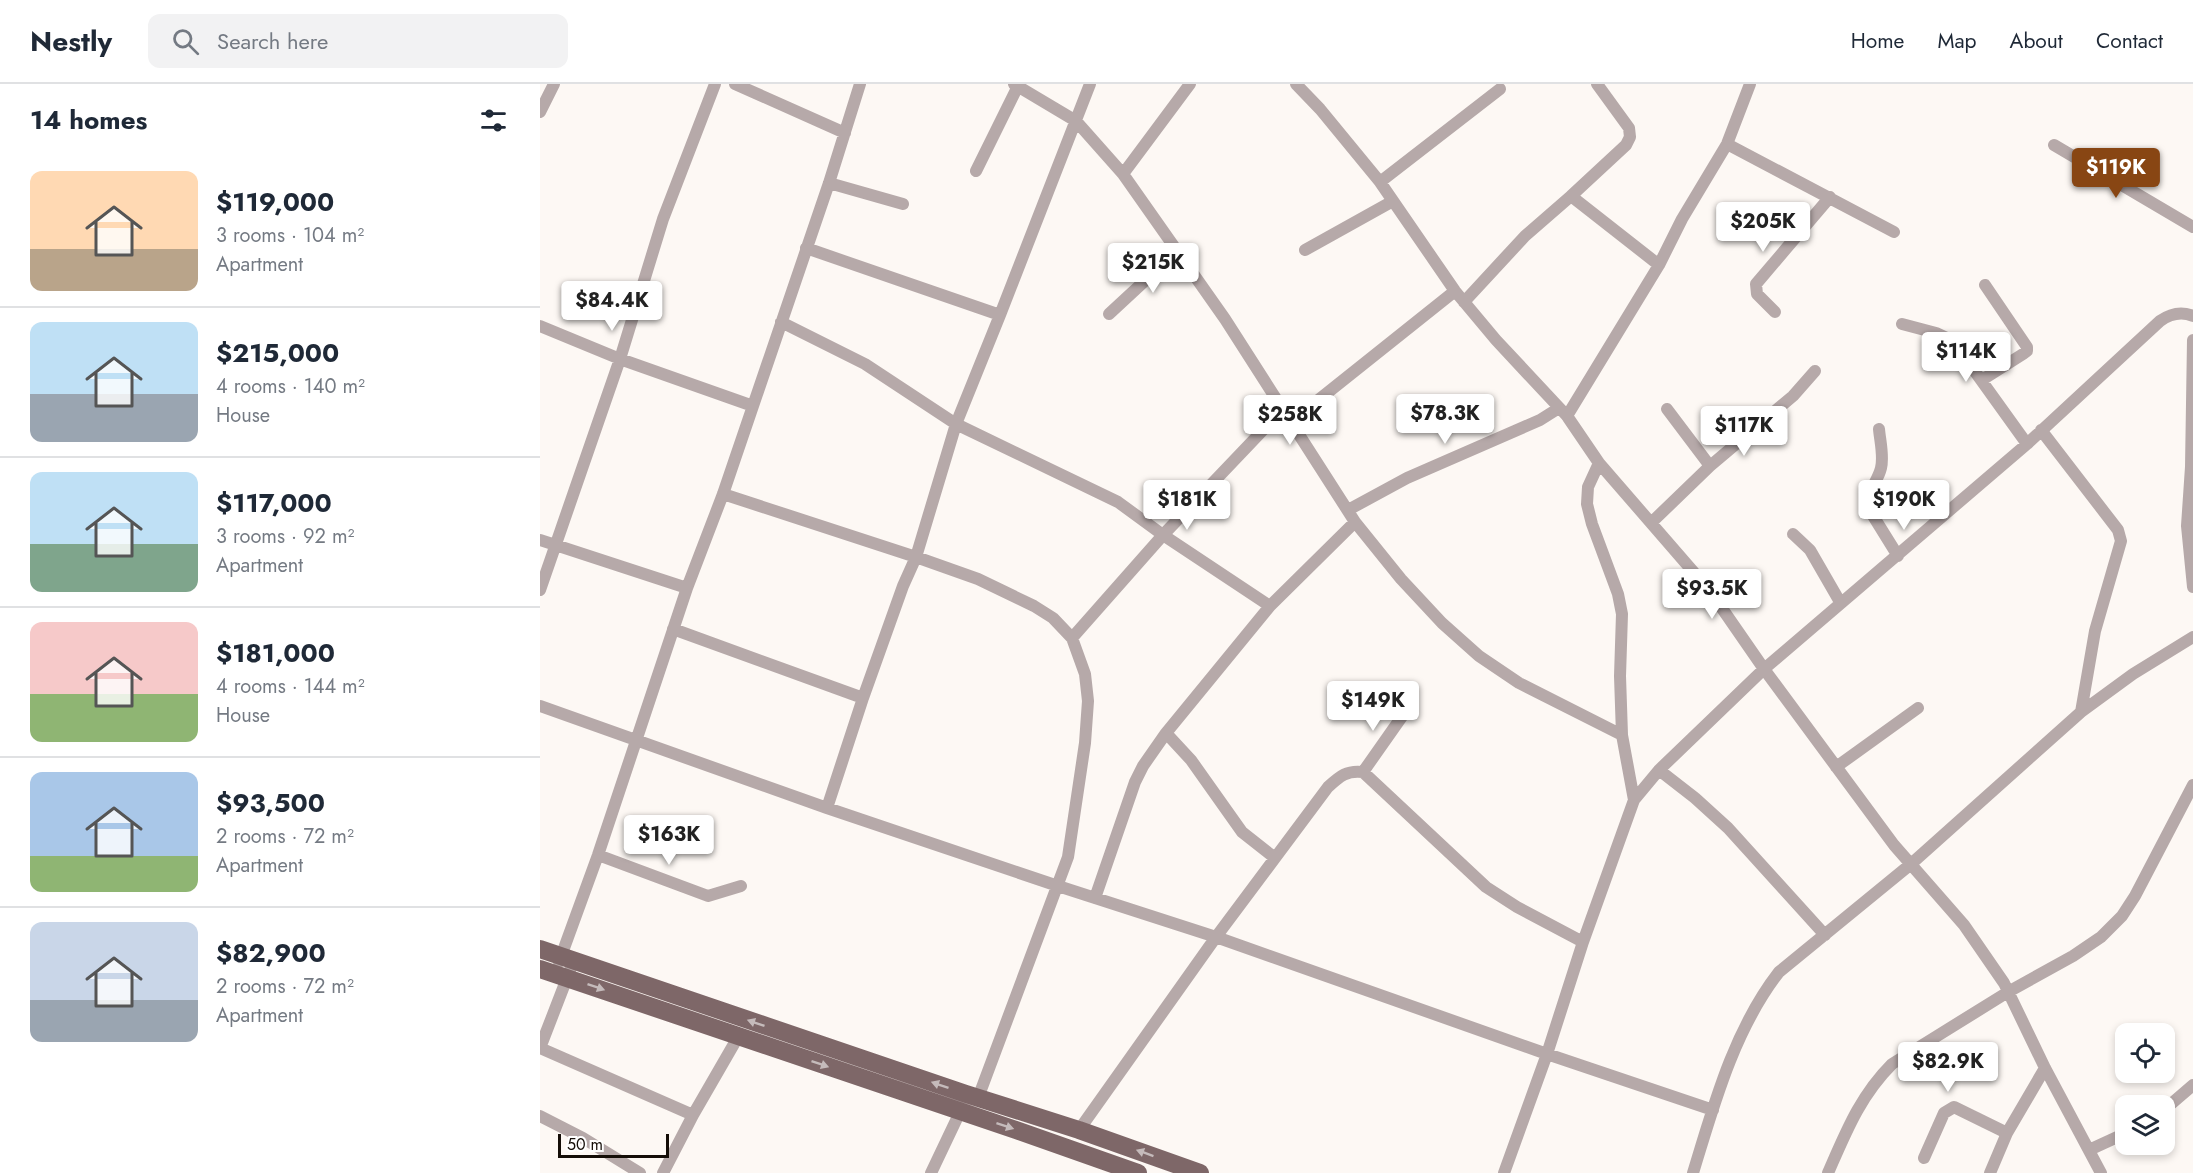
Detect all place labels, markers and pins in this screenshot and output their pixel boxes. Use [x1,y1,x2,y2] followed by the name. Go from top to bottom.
[2074,148,2158,199] pin: $119K
[1721,202,1805,253] pin: $205K
[1111,243,1195,294] pin: $215K
[563,281,661,332] pin: $84.4K
[1924,332,2008,383] pin: $114K
[1396,394,1494,445] pin: $78.3K
[1248,395,1332,446] pin: $258K
[1702,406,1786,457] pin: $117K
[1145,480,1229,531] pin: $181K
[1862,480,1946,531] pin: $190K
[1663,569,1761,620] pin: $93.5K
[1331,681,1415,732] pin: $149K
[627,815,711,866] pin: $163K
[1899,1042,1997,1093] pin: $82.9K

